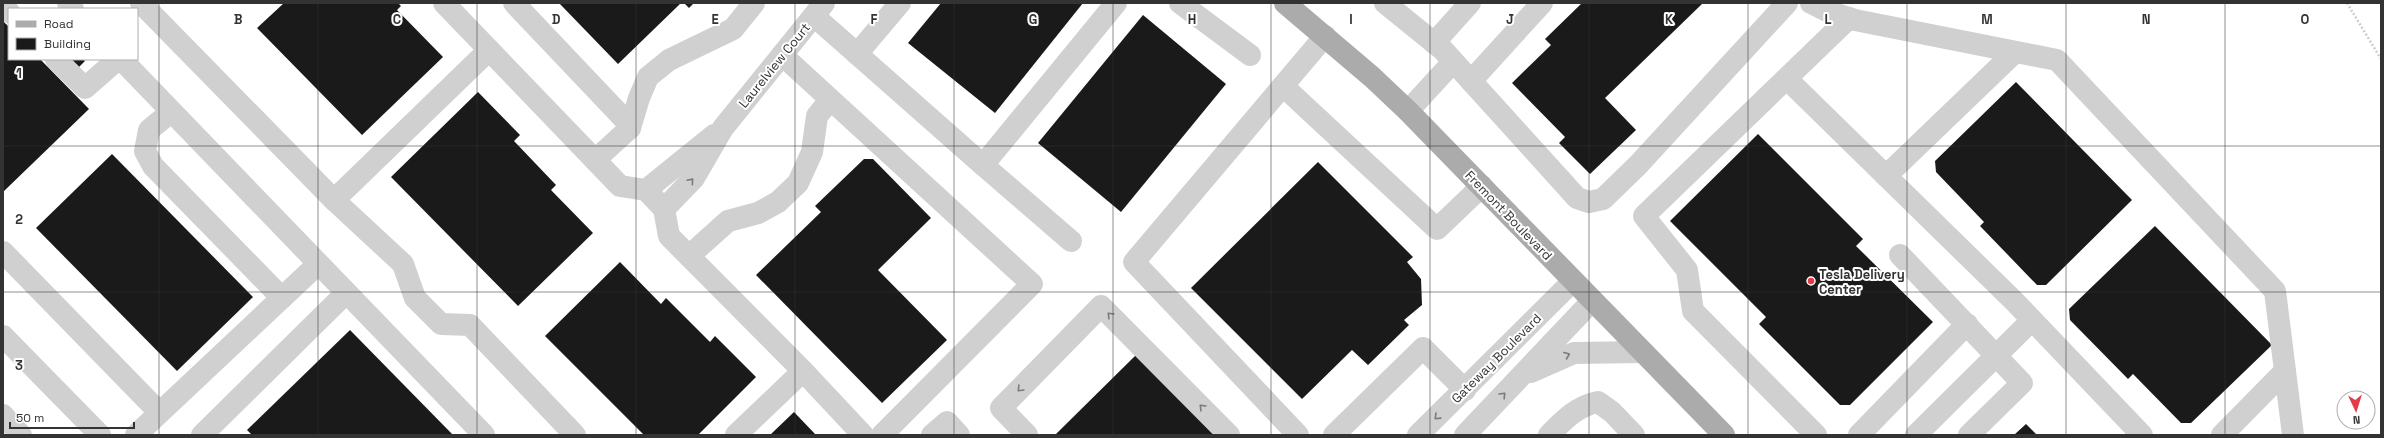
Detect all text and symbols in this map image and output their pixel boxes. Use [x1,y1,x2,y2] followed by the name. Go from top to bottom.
[8,8,138,60] legend
[234,11,243,28] text: B
[393,11,401,28] text: C
[552,11,561,28] text: D
[711,11,719,28] text: E
[871,11,878,28] text: F
[1029,11,1037,28] text: G
[1188,11,1196,28] text: H
[1349,11,1353,28] text: I
[1506,11,1514,28] text: J
[1665,11,1674,28] text: K
[1824,11,1832,28] text: L
[1981,11,1993,28] text: M
[2142,11,2150,28] text: N
[2301,11,2310,28] text: O
[44,16,73,32] text: Road
[735,19,814,111] street label: Laurelview Court
[44,36,91,52] text: Building
[16,65,22,82] text: 1
[1461,167,1556,264] street label: Fremont Boulevard
[687,178,694,185] one-way arrow
[15,211,23,228] text: 2
[1819,266,1905,298] place label: Tesla Delivery Center
[1806,276,1816,286] marker: Tesla Delivery Center
[1448,310,1545,407] street label: Gateway Boulevard
[1107,312,1115,320] one-way arrow
[1564,352,1571,360] one-way arrow
[15,357,23,374] text: 3
[1017,384,1024,392] one-way arrow
[2336,390,2376,430] north arrow
[1498,392,1506,400] one-way arrow
[10,404,134,430] scale bar
[1199,404,1207,412] one-way arrow
[16,410,44,426] text: 50 m
[1434,413,1442,420] one-way arrow
[2353,413,2361,427] text: N

